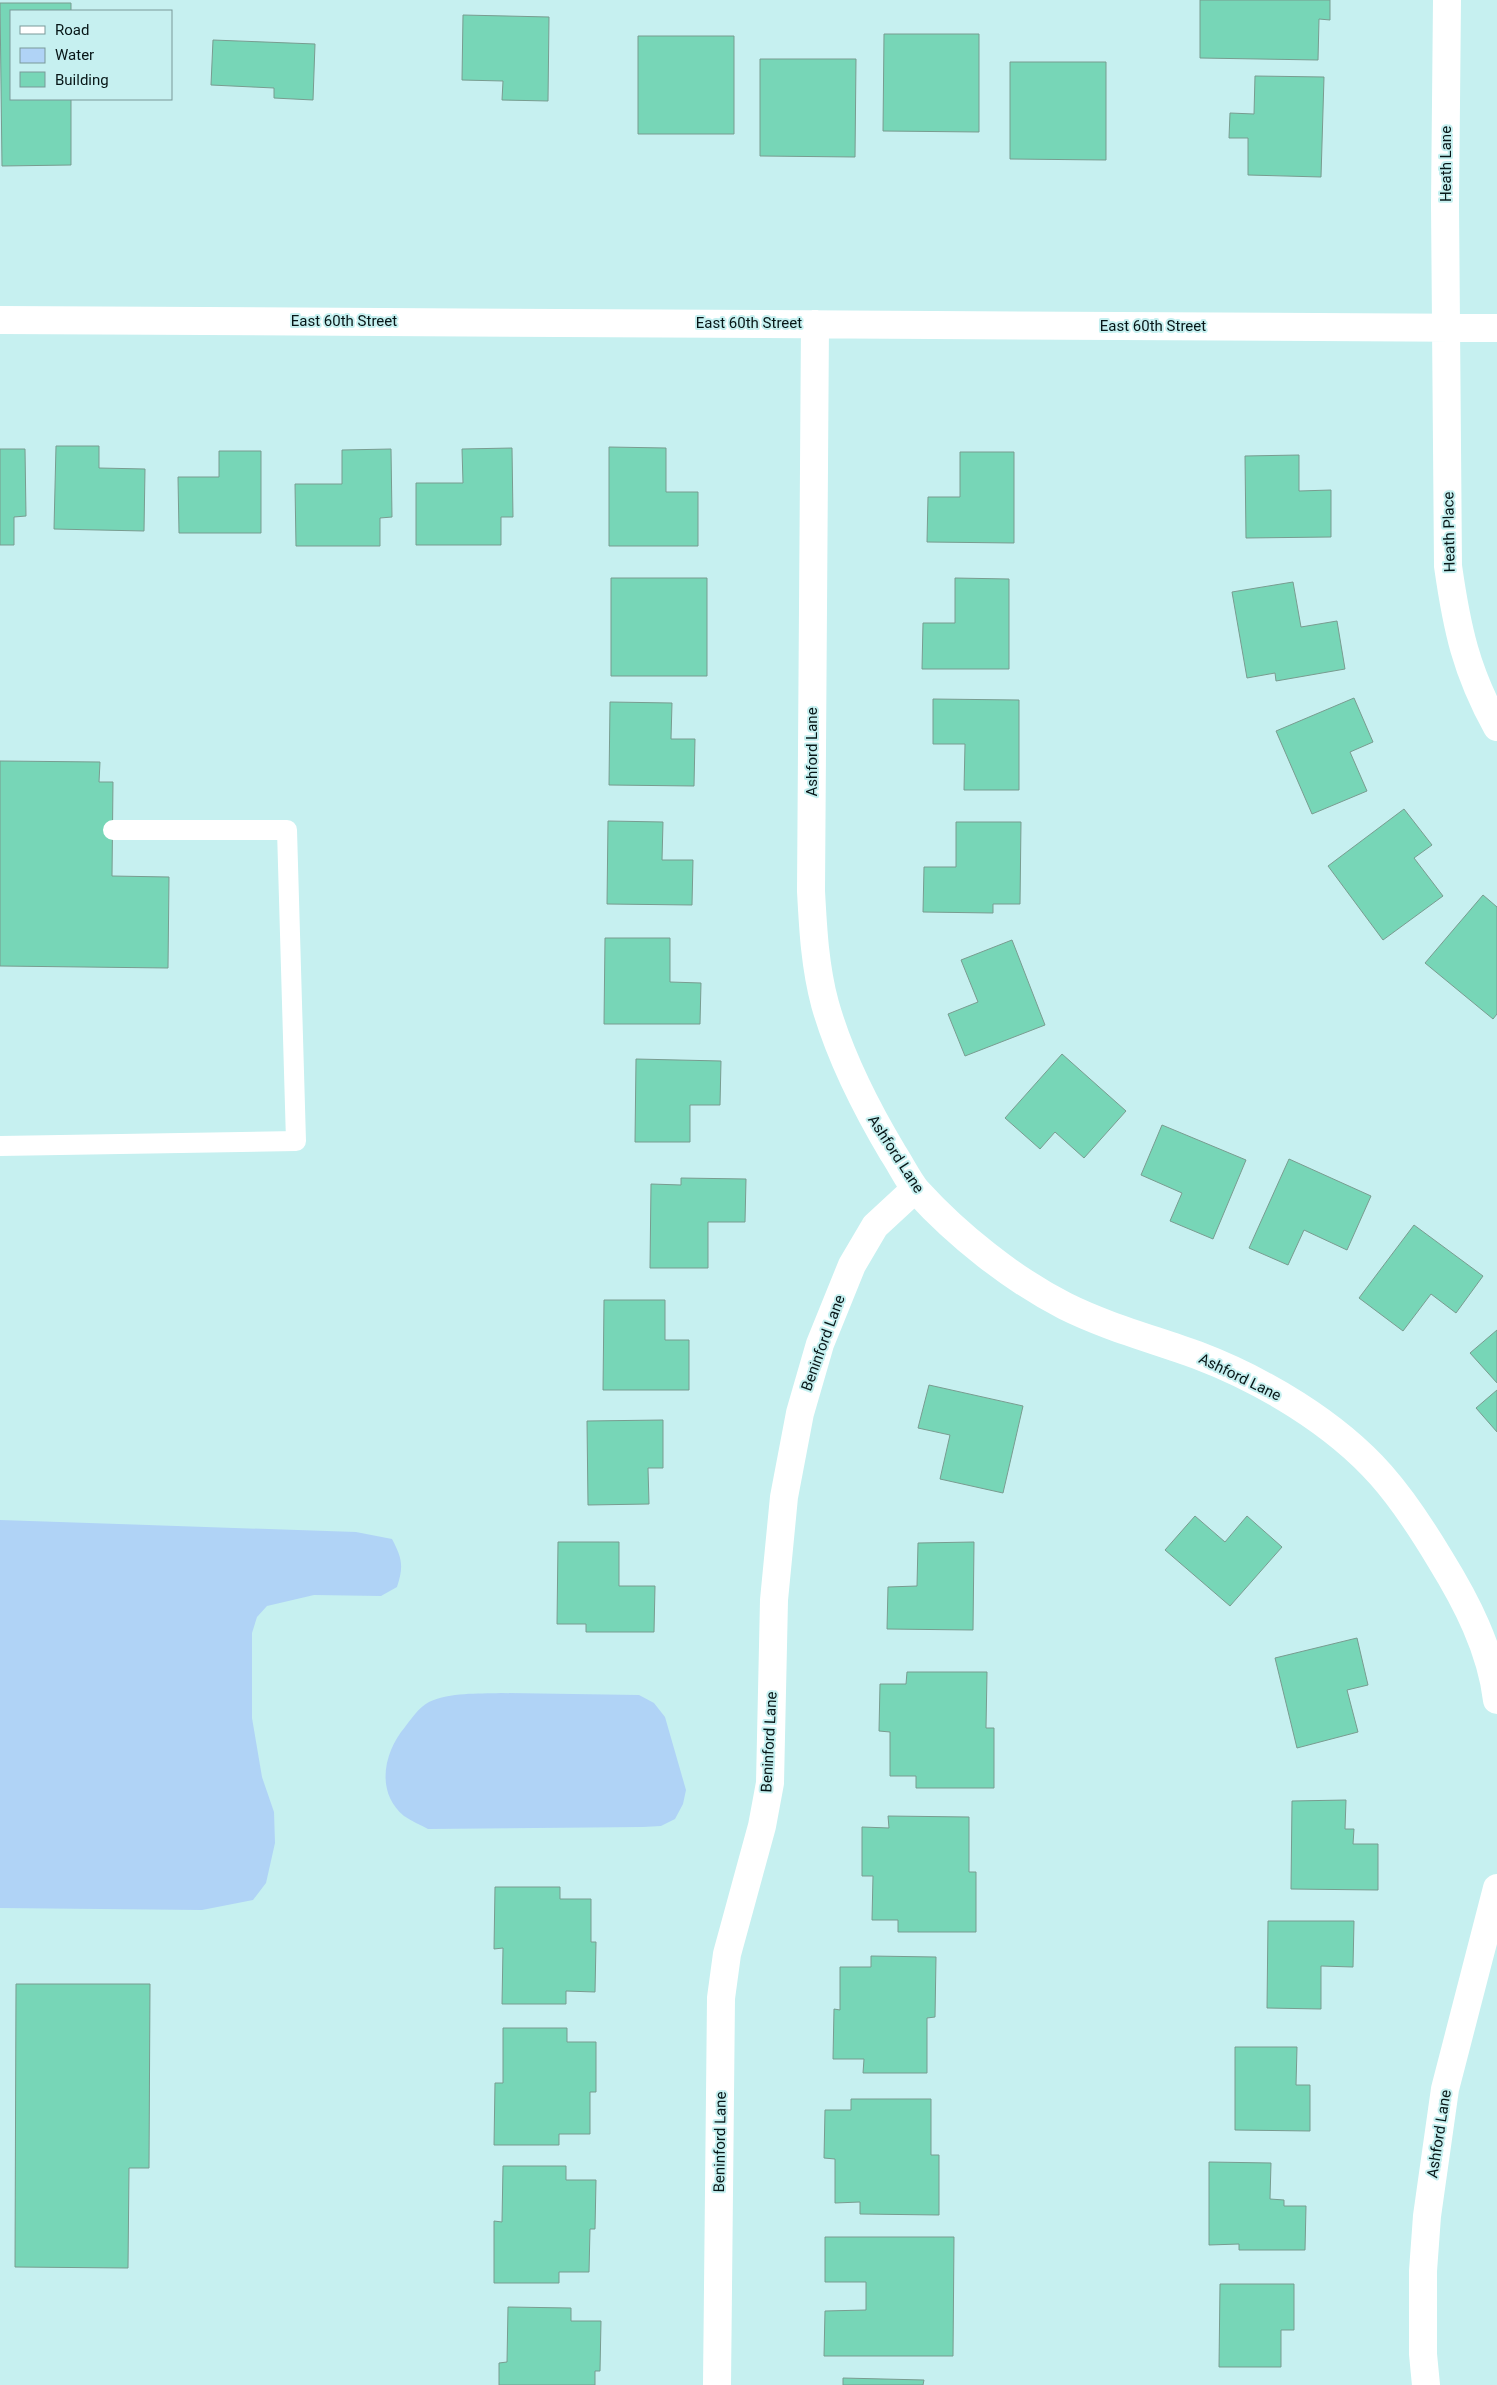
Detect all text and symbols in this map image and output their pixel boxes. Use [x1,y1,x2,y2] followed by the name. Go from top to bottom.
[10,10,172,100] legend
[55,21,89,39] text: Road
[55,46,94,64] text: Water
[55,71,109,89] text: Building
[1437,126,1455,202] street label: Heath Lane
[291,312,397,330] street label: East 60th Street
[696,314,802,332] street label: East 60th Street
[1100,317,1206,335] street label: East 60th Street
[1439,491,1459,573] street label: Heath Place
[803,707,821,797] street label: Ashford Lane
[864,1112,928,1196] street label: Ashford Lane
[797,1292,849,1393] street label: Beninford Lane
[1196,1349,1284,1405] street label: Ashford Lane
[757,1691,781,1793] street label: Beninford Lane
[1423,2089,1455,2179] street label: Ashford Lane
[710,2091,730,2193] street label: Beninford Lane

